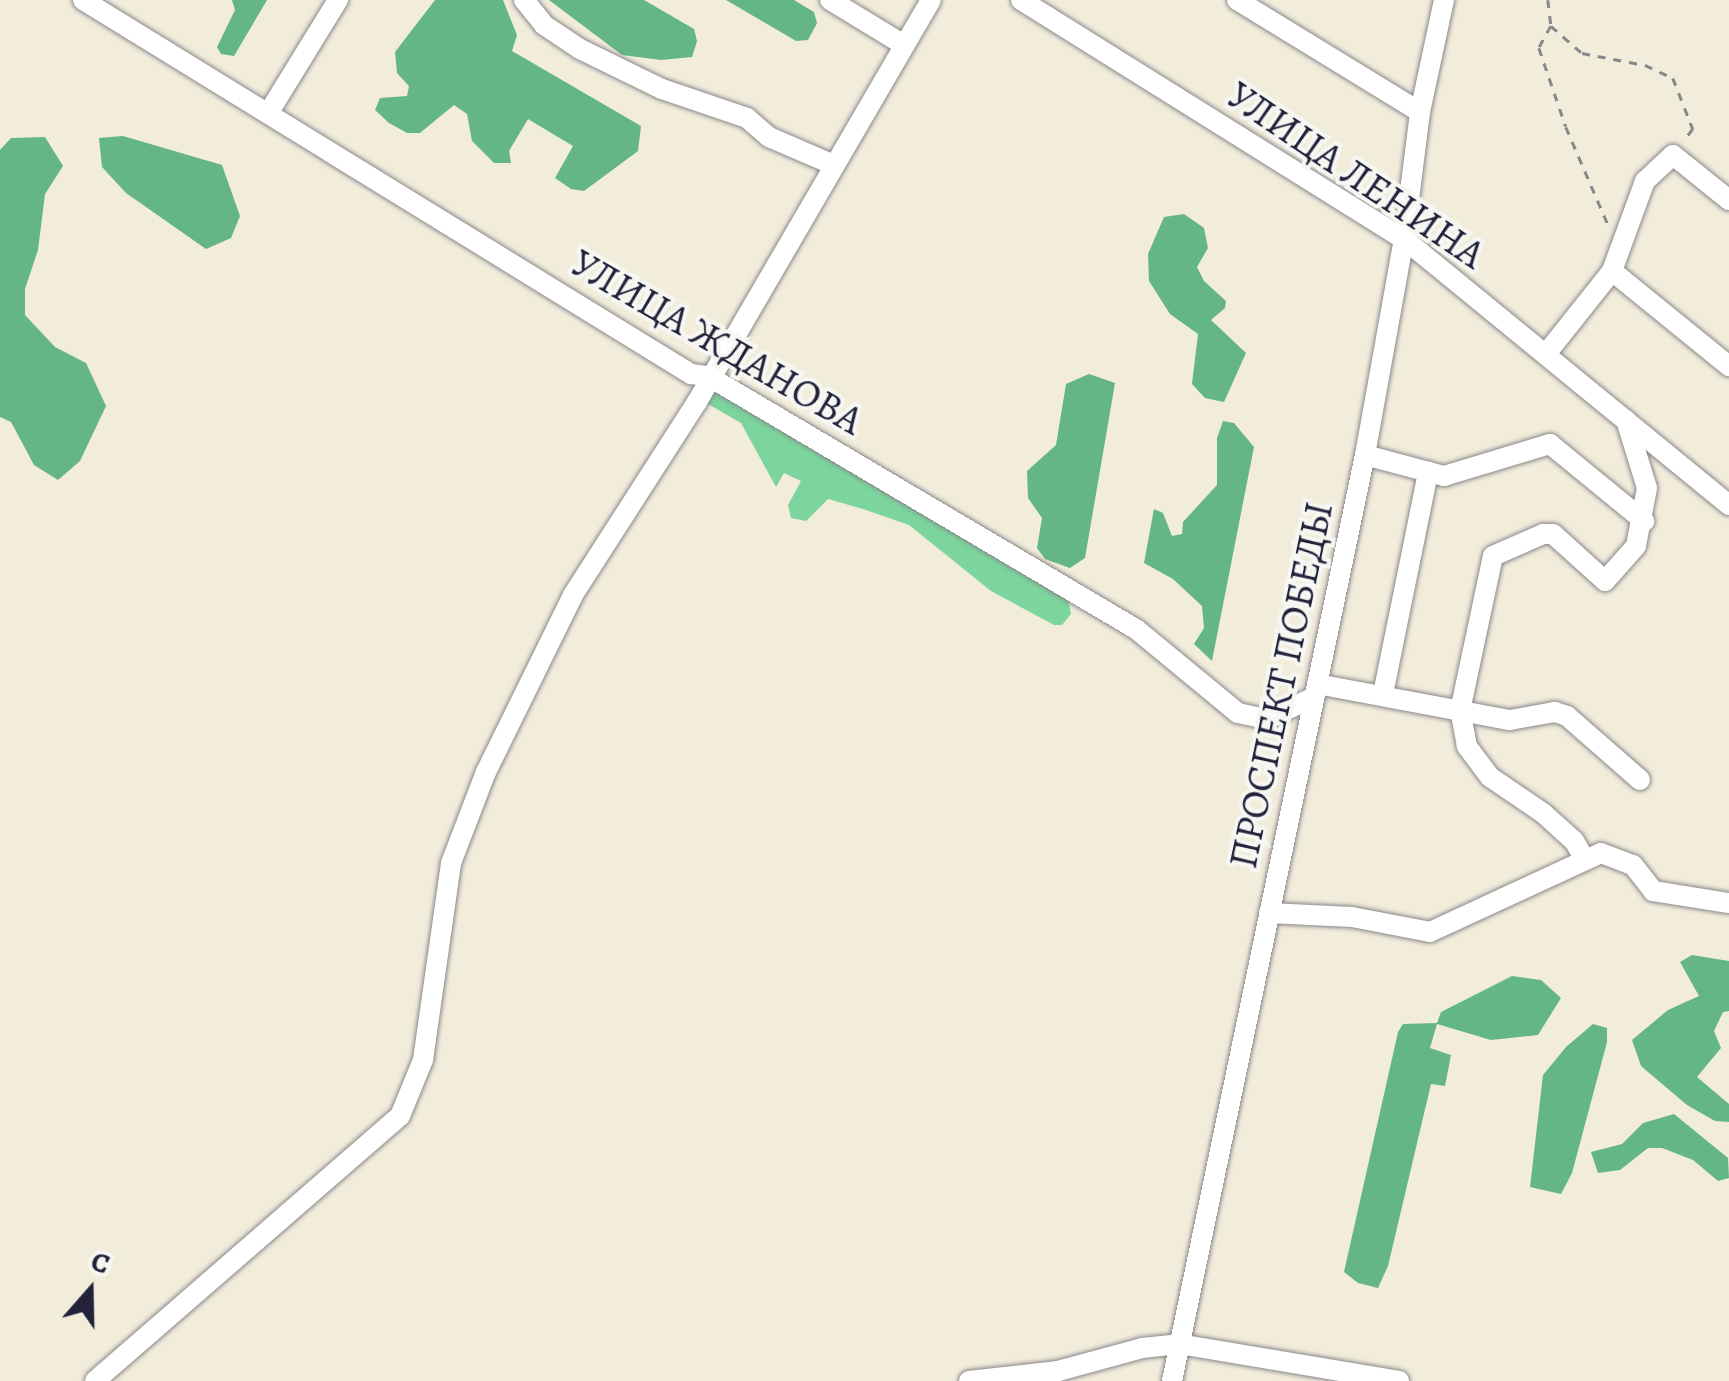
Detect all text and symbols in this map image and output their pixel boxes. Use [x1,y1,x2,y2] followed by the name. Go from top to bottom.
[1218,71,1494,279] street label: УЛИЦА ЛЕНИНА
[562,239,872,445] street label: УЛИЦА ЖДАНОВА
[1219,497,1343,873] street label: ПРОСПЕКТ ПОБЕДЫ
[40,1241,140,1341] north arrow
[86,1242,115,1284] text: С

